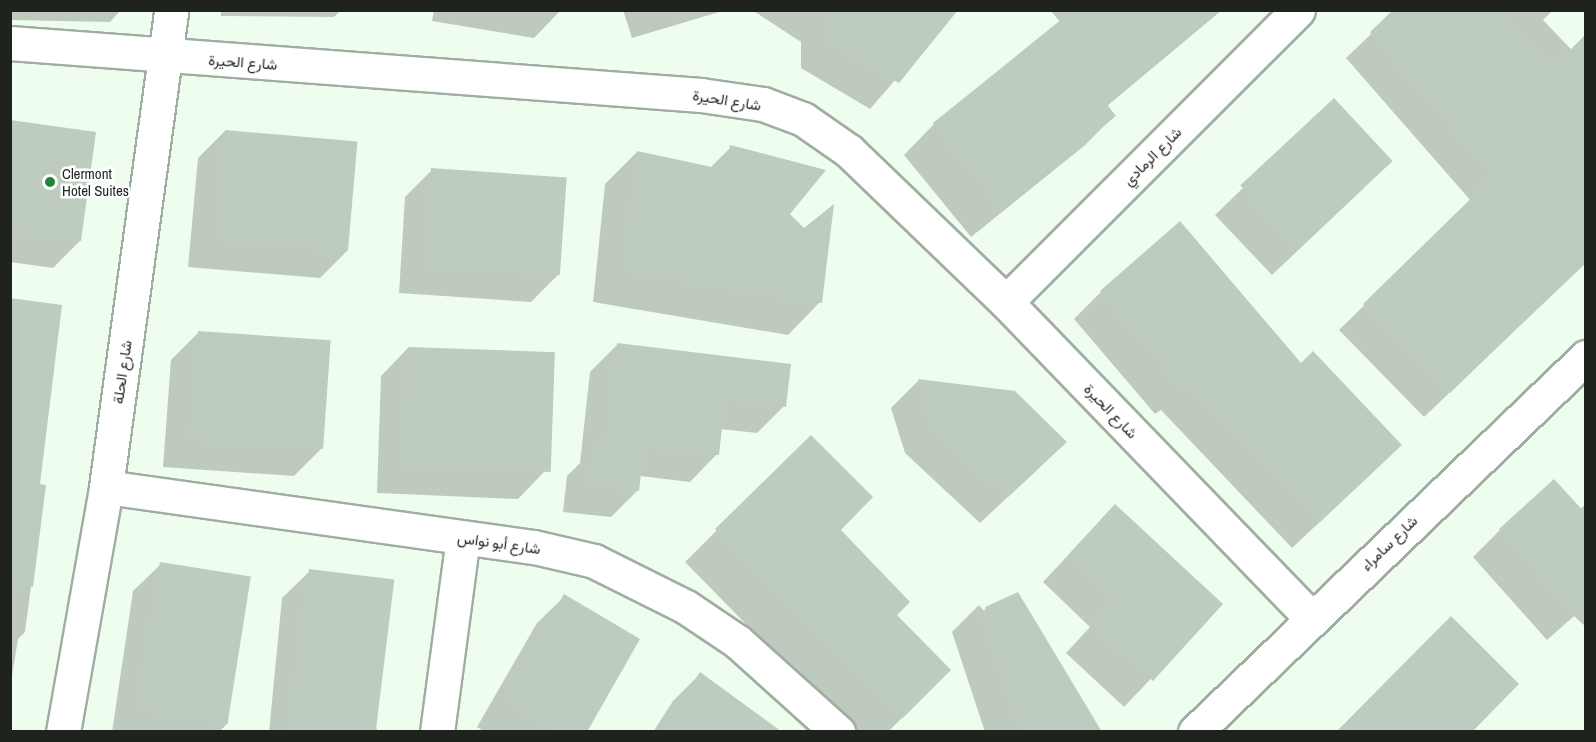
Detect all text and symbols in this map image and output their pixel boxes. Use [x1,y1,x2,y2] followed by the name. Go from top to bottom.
[208,51,278,73] street label: شارع الحيرة
[691,86,763,114] street label: شارع الحيرة
[1119,123,1185,189] street label: شارع الرمادي
[62,164,129,199] place label: Clermont Hotel Suites
[43,175,57,189] marker: Clermont Hotel Suites
[109,339,135,405] street label: شارع الحلة
[1080,380,1142,442] street label: شارع الحيرة
[1357,512,1421,574] street label: شارع سامراء
[456,528,542,558] street label: شارع أبو نواس

